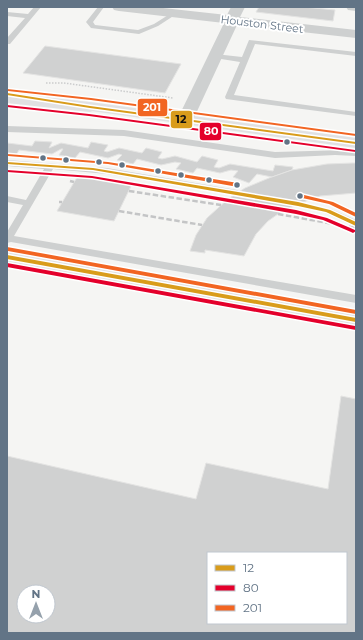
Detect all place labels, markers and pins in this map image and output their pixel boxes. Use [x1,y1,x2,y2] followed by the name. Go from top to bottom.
[282,137,292,147] unlabelled marker
[38,153,48,163] unlabelled marker
[61,155,71,165] unlabelled marker
[94,157,104,167] unlabelled marker
[117,160,127,170] unlabelled marker
[153,166,163,176] unlabelled marker
[176,170,186,180] unlabelled marker
[204,175,214,185] unlabelled marker
[232,180,242,190] unlabelled marker
[295,191,305,201] unlabelled marker

